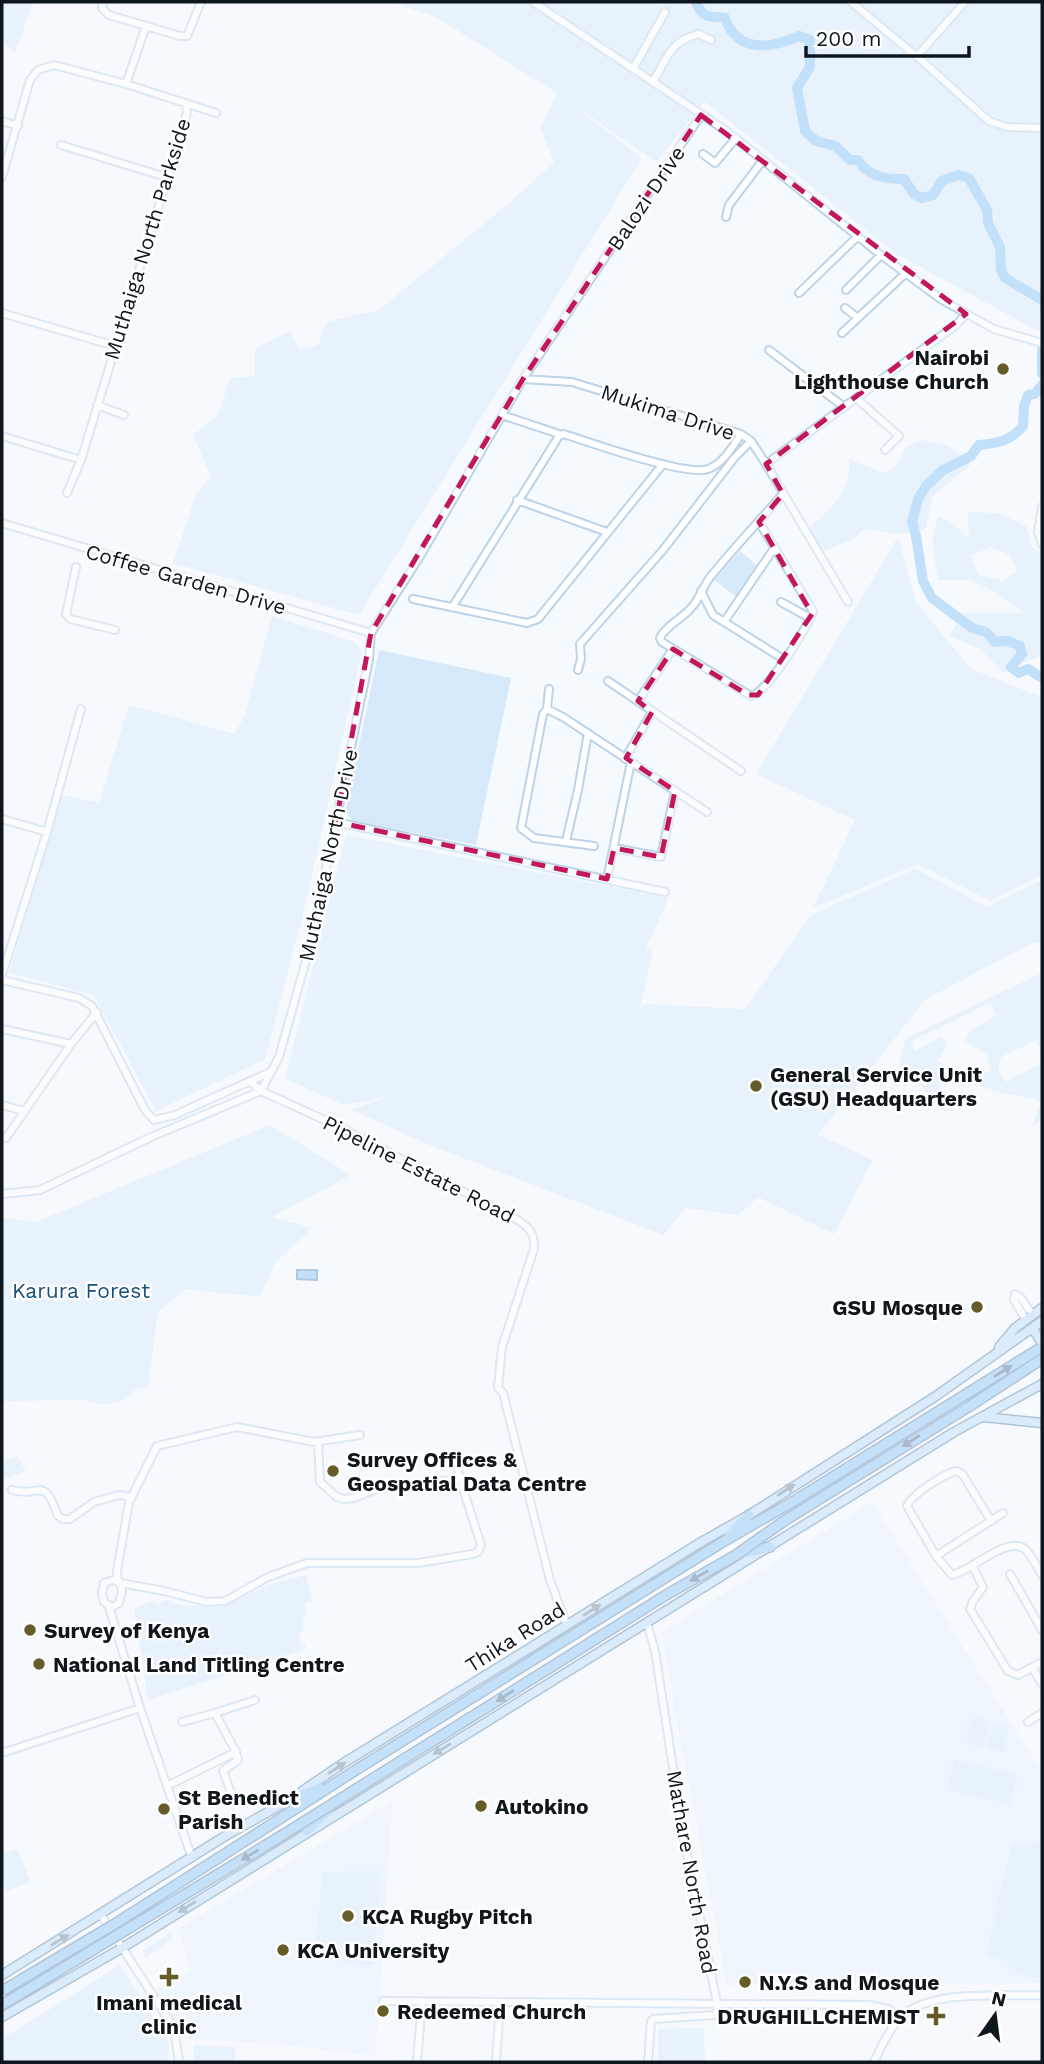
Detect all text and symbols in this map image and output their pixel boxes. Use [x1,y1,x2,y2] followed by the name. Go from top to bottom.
[806,14,969,58] scale bar
[816,26,882,51] text: 200 m
[98,115,196,363] street label: Muthaiga North Parkside
[602,141,690,255] street label: Balozi Drive
[794,345,989,394] place label: Nairobi Lighthouse Church
[995,361,1011,377] marker: Nairobi Lighthouse Church
[598,379,738,445] street label: Mukima Drive
[83,538,289,620] street label: Coffee Garden Drive
[293,746,363,964] street label: Muthaiga North Drive
[770,1062,982,1111] place label: General Service Unit (GSU) Headquarters
[748,1078,764,1094] marker: General Service Unit (GSU) Headquarters
[319,1110,519,1228] street label: Pipeline Estate Road
[12,1278,150,1303] park label: Karura Forest
[832,1295,963,1320] place label: GSU Mosque
[969,1299,985,1315] marker: GSU Mosque
[993,1365,1012,1378] one-way arrow
[902,1435,921,1448] one-way arrow
[347,1447,587,1496] place label: Survey Offices & Geospatial Data Centre
[325,1463,341,1479] marker: Survey Offices & Geospatial Data Centre
[776,1484,795,1497] one-way arrow
[689,1570,708,1582] one-way arrow
[461,1597,569,1677] street label: Thika Road
[583,1603,602,1616] one-way arrow
[44,1618,210,1643] place label: Survey of Kenya
[22,1622,38,1638] marker: Survey of Kenya
[53,1652,345,1677] place label: National Land Titling Centre
[31,1656,47,1672] marker: National Land Titling Centre
[495,1689,515,1702] one-way arrow
[433,1742,452,1755] one-way arrow
[327,1762,346,1775] one-way arrow
[662,1768,722,1976] street label: Mathare North Road
[178,1785,299,1834] place label: St Benedict Parish
[495,1794,589,1819] place label: Autokino
[473,1798,489,1814] marker: Autokino
[156,1801,172,1817] marker: St Benedict Parish
[240,1848,259,1861] one-way arrow
[177,1901,196,1914] one-way arrow
[362,1904,533,1929] place label: KCA Rugby Pitch
[340,1908,356,1924] marker: KCA Rugby Pitch
[51,1934,70,1946] one-way arrow
[297,1938,450,1963] place label: KCA University
[275,1942,291,1958] marker: KCA University
[159,1967,179,1987] marker: Imani medical clinic
[759,1970,939,1995] place label: N.Y.S and Mosque
[737,1974,753,1990] marker: N.Y.S and Mosque
[960,1980,1030,2050] north arrow
[989,1986,1009,2012] text: N
[96,1990,242,2039] place label: Imani medical clinic
[397,1999,586,2024] place label: Redeemed Church
[375,2003,391,2019] marker: Redeemed Church
[717,2004,920,2029] place label: DRUGHILLCHEMIST
[926,2006,946,2026] marker: DRUGHILLCHEMIST

